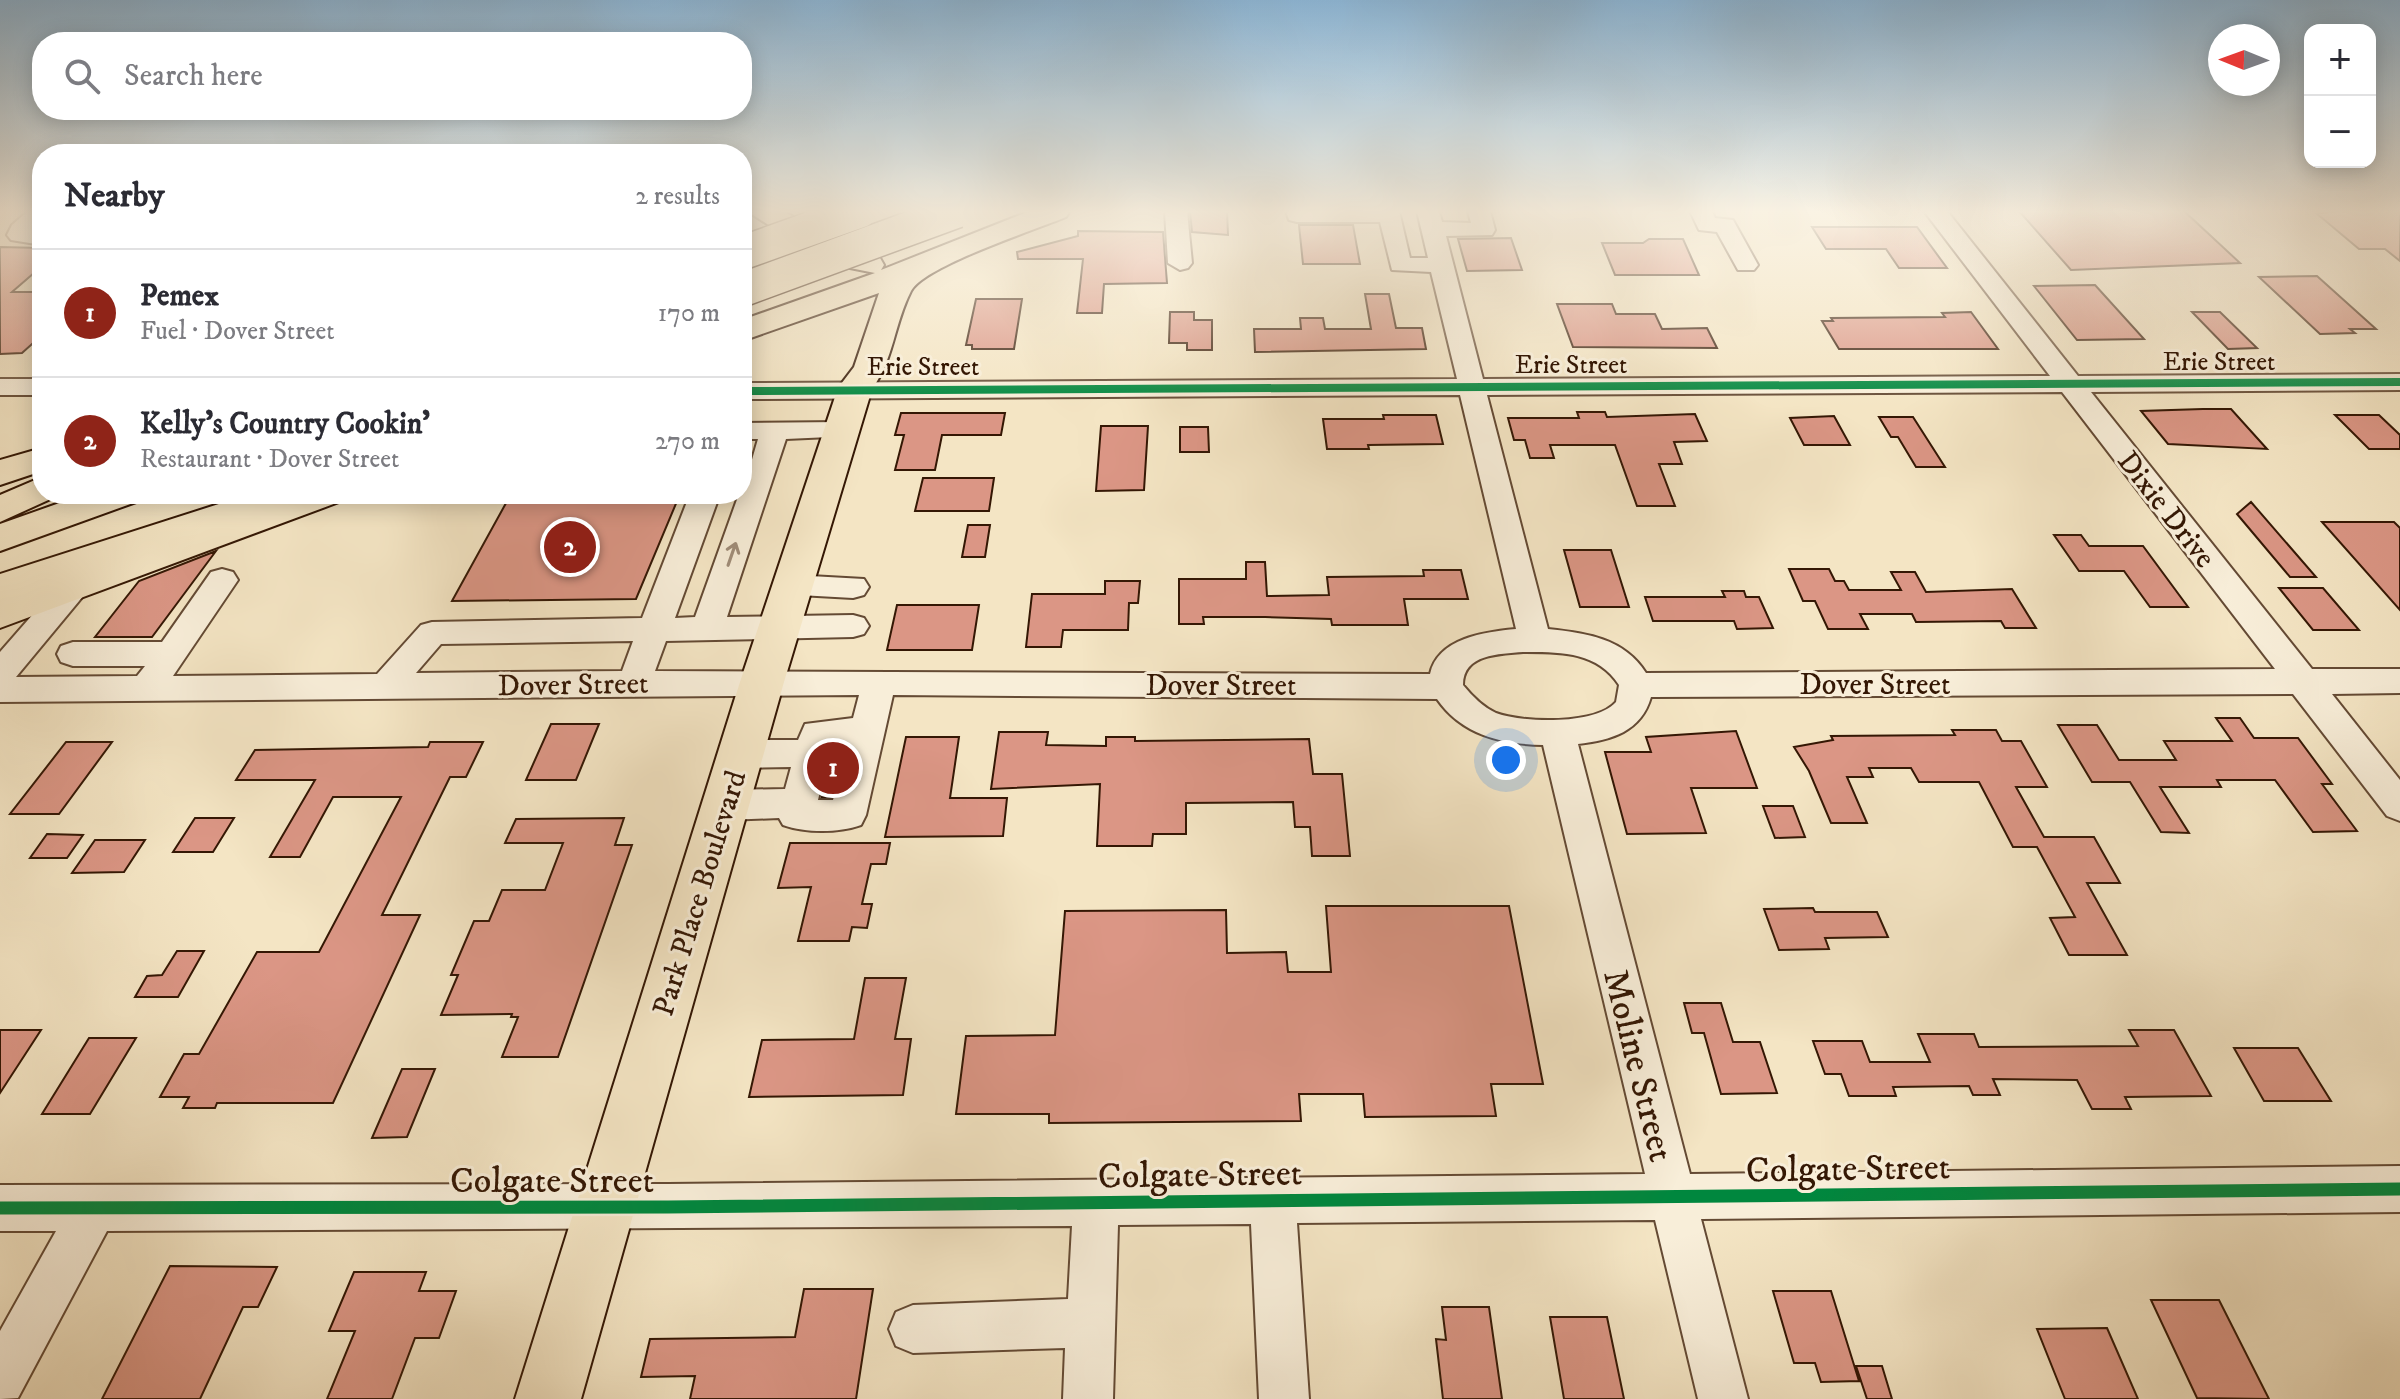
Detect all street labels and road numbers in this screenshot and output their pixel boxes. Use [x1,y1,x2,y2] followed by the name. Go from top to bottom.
[2163,346,2275,379] street label: Erie Street
[1515,349,1627,382] street label: Erie Street
[867,351,979,384] street label: Erie Street
[2109,444,2223,576] street label: Dixie Drive
[497,666,649,705] street label: Dover Street
[1799,667,1951,704] street label: Dover Street
[1145,668,1297,705] street label: Dover Street
[646,766,755,1021] street label: Park Place Boulevard
[1592,965,1683,1166] street label: Moline Street
[1746,1145,1951,1194] street label: Colgate Street
[1098,1151,1303,1200] street label: Colgate Street
[450,1159,654,1204] street label: Colgate Street

